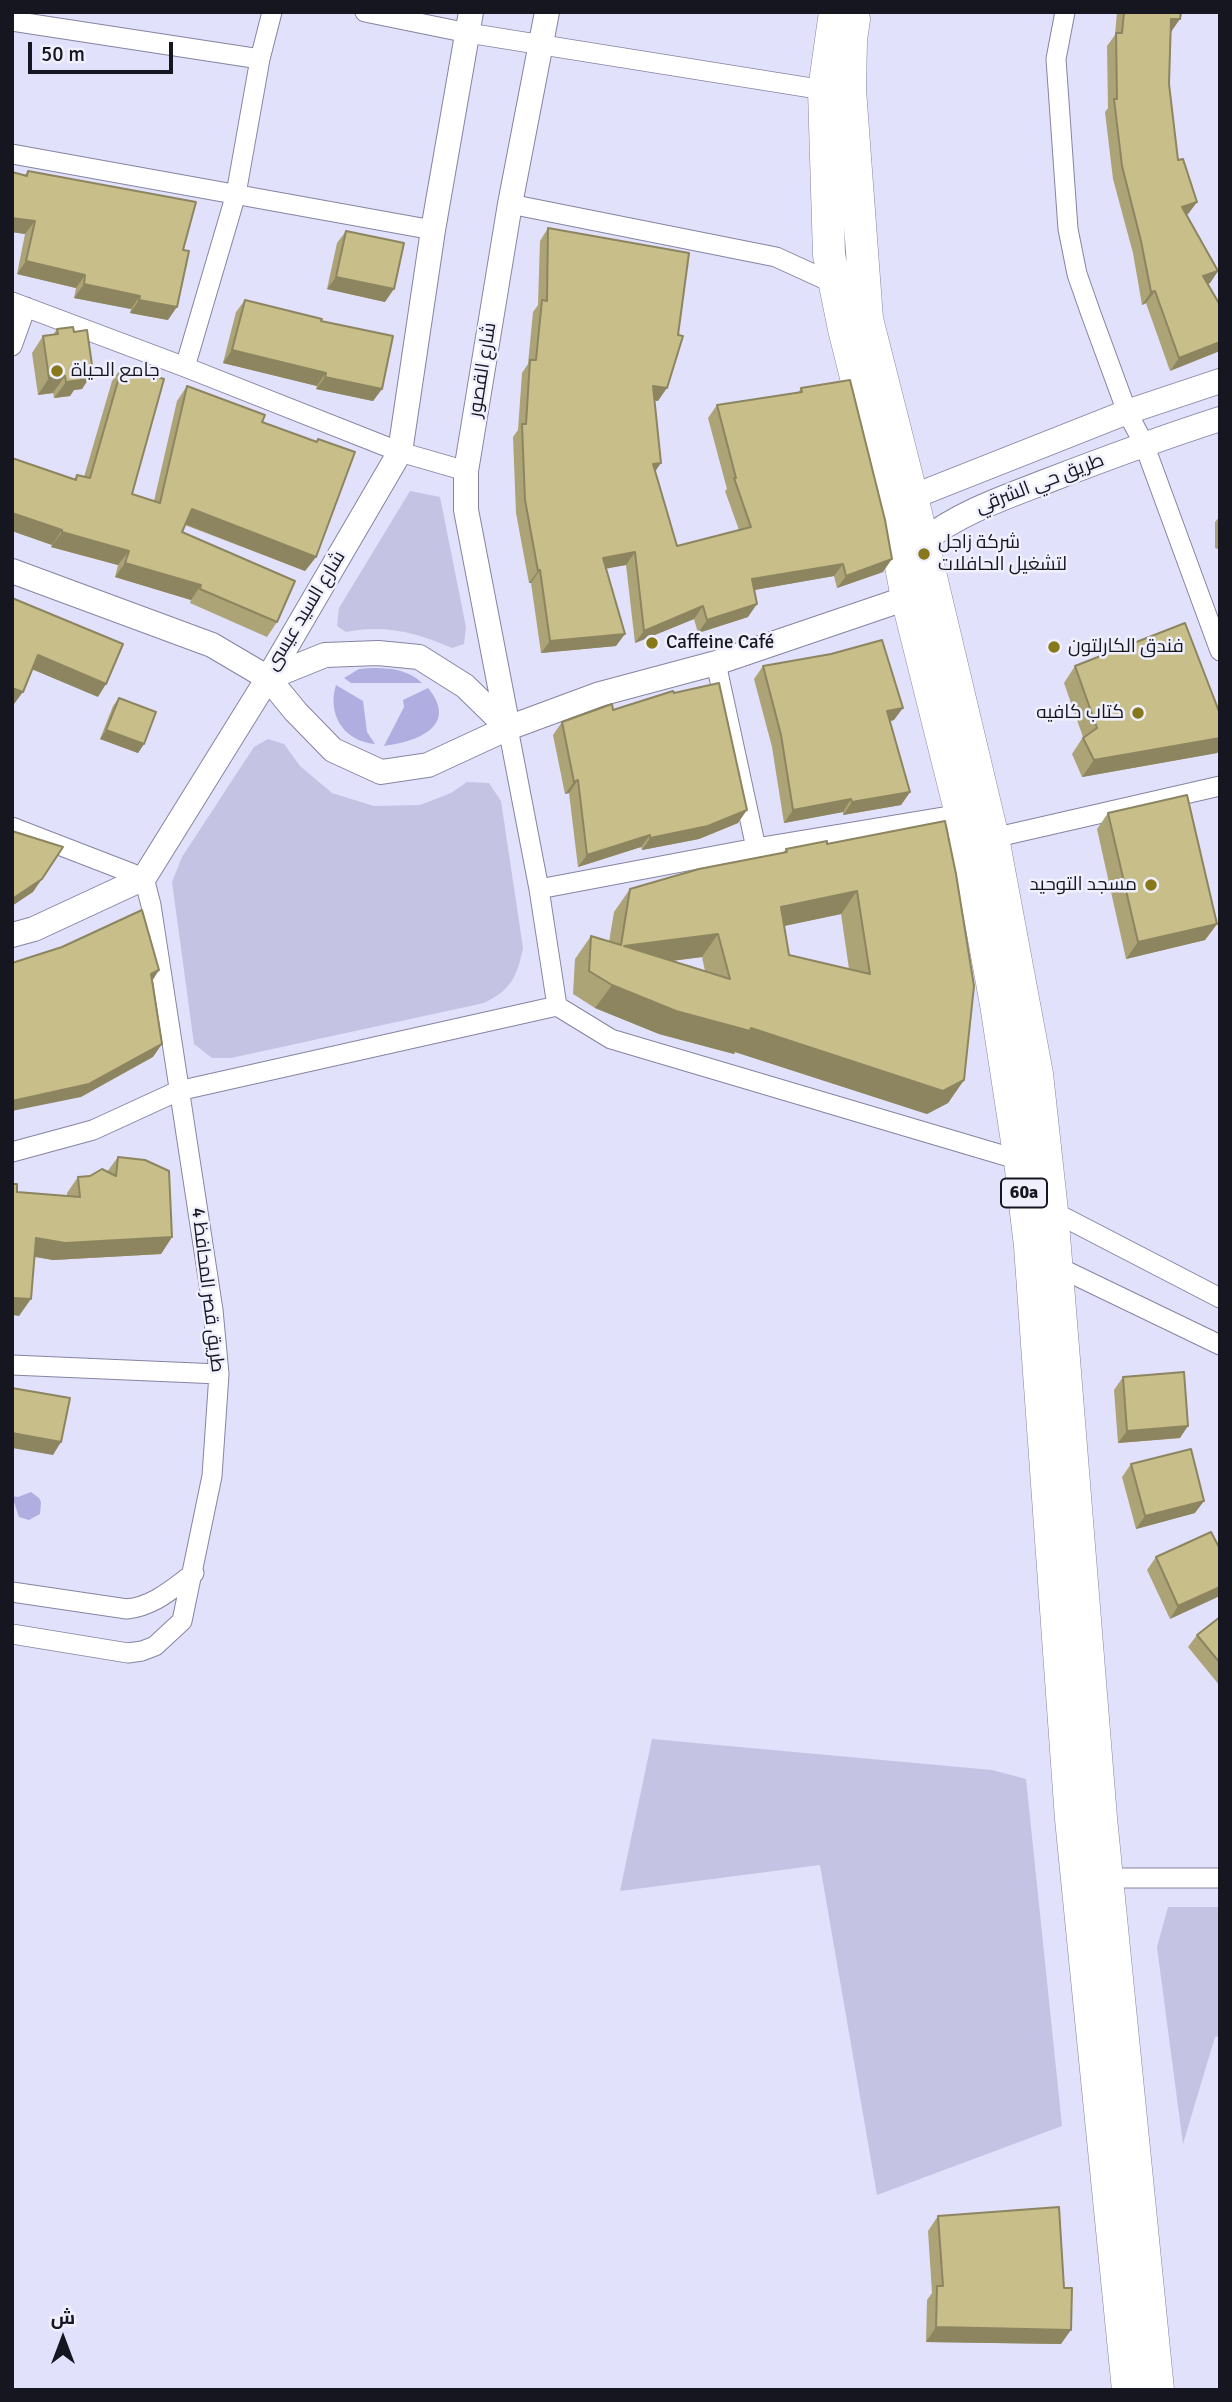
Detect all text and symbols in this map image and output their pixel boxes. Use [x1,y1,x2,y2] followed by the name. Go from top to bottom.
[32,28,177,72] scale bar
[41,41,85,67] text: 50 m
[464,321,502,419] street label: شارع القصور
[71,360,160,382] place label: جامع الحياة
[49,363,65,379] marker: جامع الحياة
[973,449,1107,519] street label: طريق حي الشرقي
[938,532,1067,576] place label: شركة زاجل لتشغيل الحافلات
[916,546,932,562] marker: شركة زاجل لتشغيل الحافلات
[261,547,351,675] street label: شارع السيد عيسى
[666,632,774,654] place label: Caffeine Café
[644,635,660,651] marker: Caffeine Café
[1068,636,1184,658] place label: فندق الكارلتون
[1046,639,1062,655] marker: فندق الكارلتون
[1036,702,1124,724] place label: كتاب كافيه
[1130,705,1146,721] marker: كتاب كافيه
[1029,874,1137,896] place label: مسجد التوحيد
[1143,877,1159,893] marker: مسجد التوحيد
[1001,1178,1047,1208] road number: 60a
[186,1206,228,1374] street label: طريق قصر المحافظ 4
[28,2304,98,2374] north arrow
[51,2306,75,2330] text: ش

